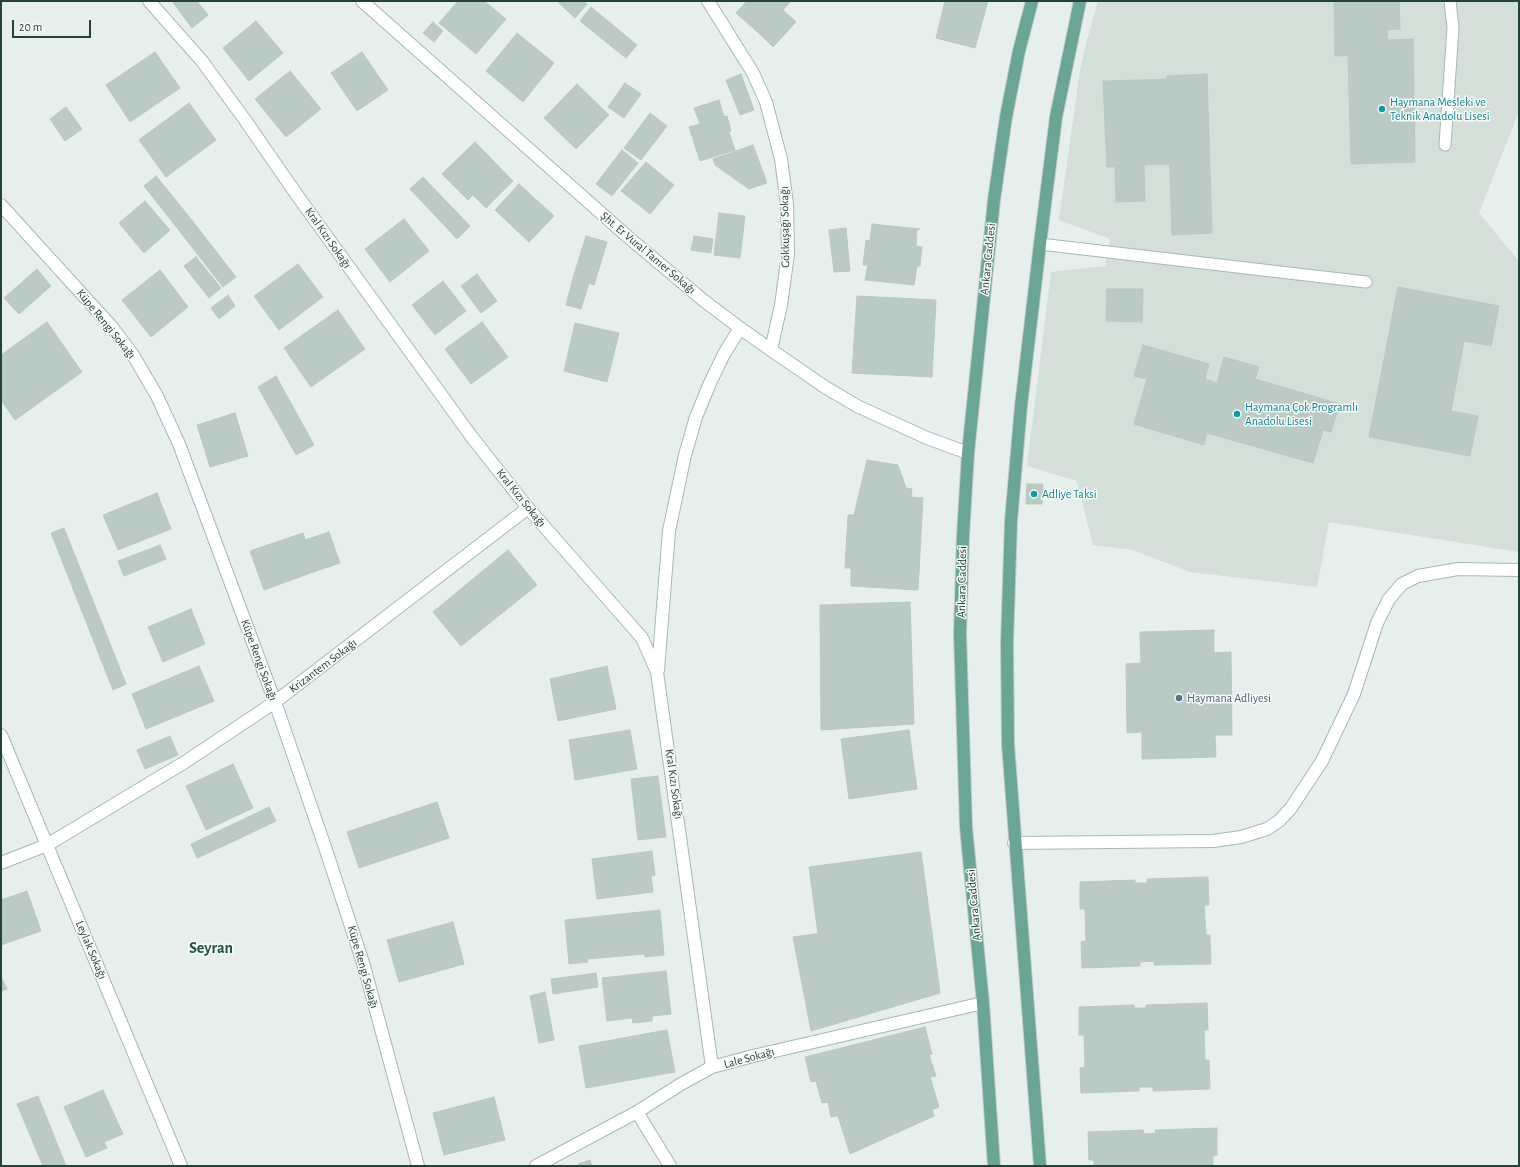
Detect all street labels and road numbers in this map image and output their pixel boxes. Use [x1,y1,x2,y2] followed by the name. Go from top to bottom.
[777,186,793,268] street label: Gökkuşağı Sokağı
[302,205,354,271] street label: Kral Kızı Sokağı
[597,209,699,297] street label: Şht. Er Vural Tamer Sokağı
[977,222,999,296] street label: Ankara Caddesi
[73,286,139,362] street label: Küpe Rengi Sokağı
[493,466,549,530] street label: Kral Kızı Sokağı
[954,546,970,618] street label: Ankara Caddesi
[238,617,280,703] street label: Küpe Rengi Sokağı
[286,636,360,696] street label: Krizantem Sokağı
[662,748,686,820] street label: Kral Kızı Sokağı
[964,868,984,942] street label: Ankara Caddesi
[72,919,110,981] street label: Leylak Sokağı
[344,924,382,1010] street label: Küpe Rengi Sokağı
[722,1044,776,1072] street label: Lale Sokağı

